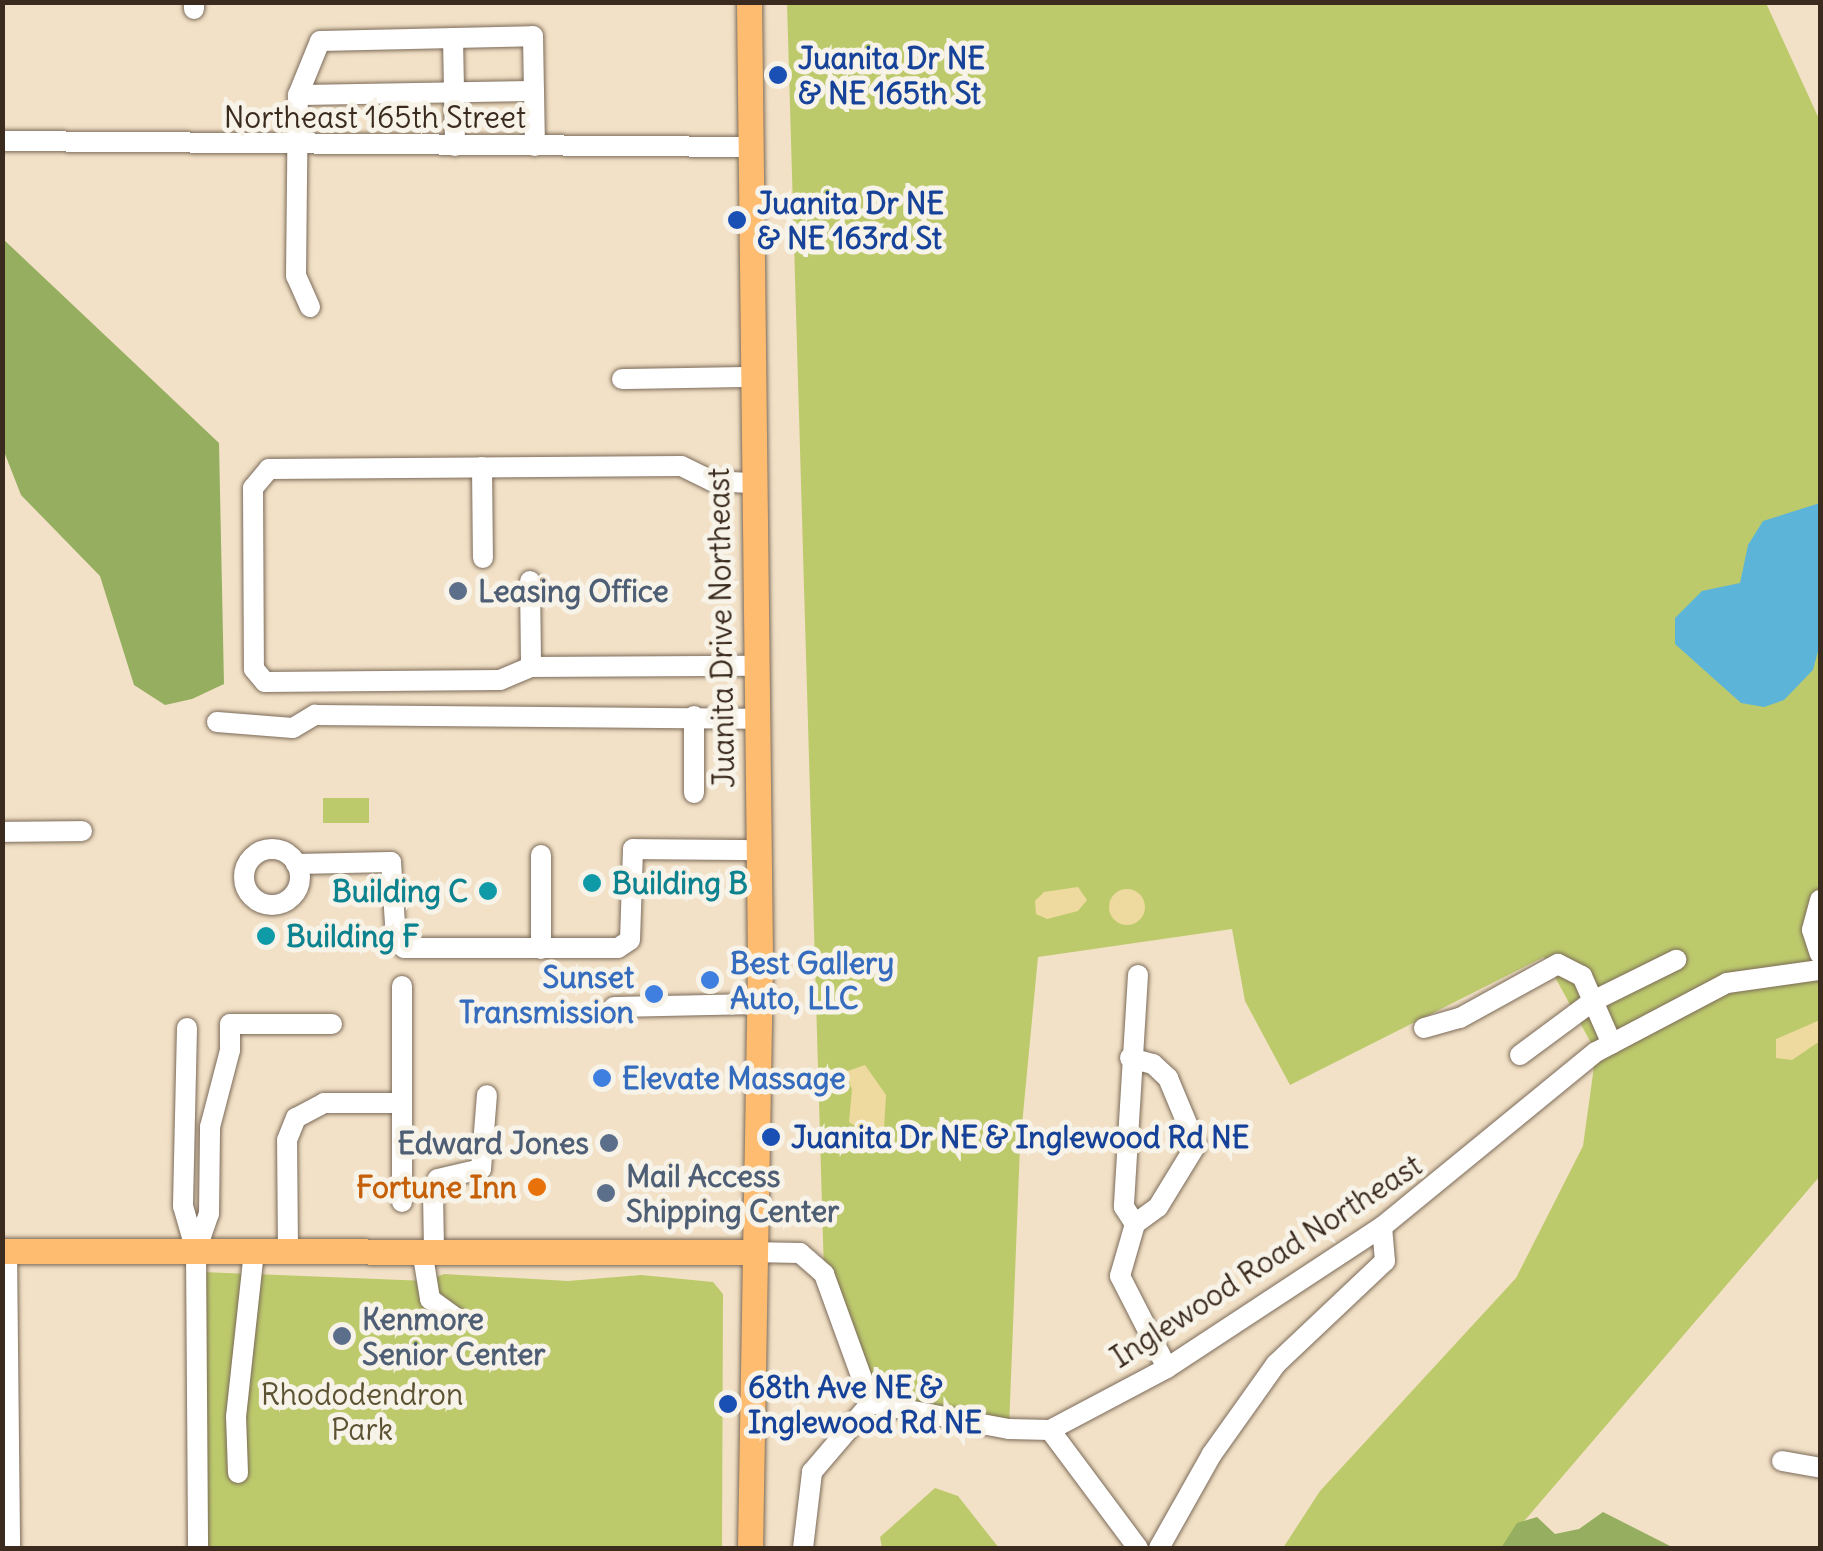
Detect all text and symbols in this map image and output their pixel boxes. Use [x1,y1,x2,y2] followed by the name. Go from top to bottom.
[798,40,985,110] place label: Juanita Dr NE & NE 165th St
[767,64,789,86] marker: Juanita Dr NE & NE 165th St
[224,99,526,135] street label: Northeast 165th Street
[757,185,944,256] place label: Juanita Dr NE & NE 163rd St
[726,209,748,231] marker: Juanita Dr NE & NE 163rd St
[700,468,742,788] street label: Juanita Drive Northeast
[478,573,669,609] place label: Leasing Office
[447,580,469,602] marker: Leasing Office
[612,865,748,901] place label: Building B
[581,872,603,894] marker: Building B
[332,873,468,909] place label: Building C
[477,880,499,902] marker: Building C
[286,918,419,954] place label: Building F
[255,925,277,947] marker: Building F
[730,945,894,1016] place label: Best Gallery Auto, LLC
[459,959,634,1030] place label: Sunset Transmission
[699,969,721,991] marker: Best Gallery Auto, LLC
[643,983,665,1005] marker: Sunset Transmission
[622,1060,846,1096] place label: Elevate Massage
[591,1067,613,1089] marker: Elevate Massage
[791,1119,1249,1155] place label: Juanita Dr NE & Inglewood Rd NE
[398,1125,589,1161] place label: Edward Jones
[760,1126,782,1148] marker: Juanita Dr NE & Inglewood Rd NE
[598,1132,620,1154] marker: Edward Jones
[1104,1147,1428,1375] street label: Inglewood Road Northeast
[626,1158,839,1228] place label: Mail Access Shipping Center
[356,1169,517,1205] place label: Fortune Inn
[526,1176,548,1198] marker: Fortune Inn
[595,1182,617,1204] marker: Mail Access Shipping Center
[362,1301,546,1372] place label: Kenmore Senior Center
[331,1325,353,1347] marker: Kenmore Senior Center
[748,1369,982,1440] place label: 68th Ave NE & Inglewood Rd NE
[261,1376,463,1446] park label: Rhododendron Park
[717,1393,739,1415] marker: 68th Ave NE & Inglewood Rd NE

